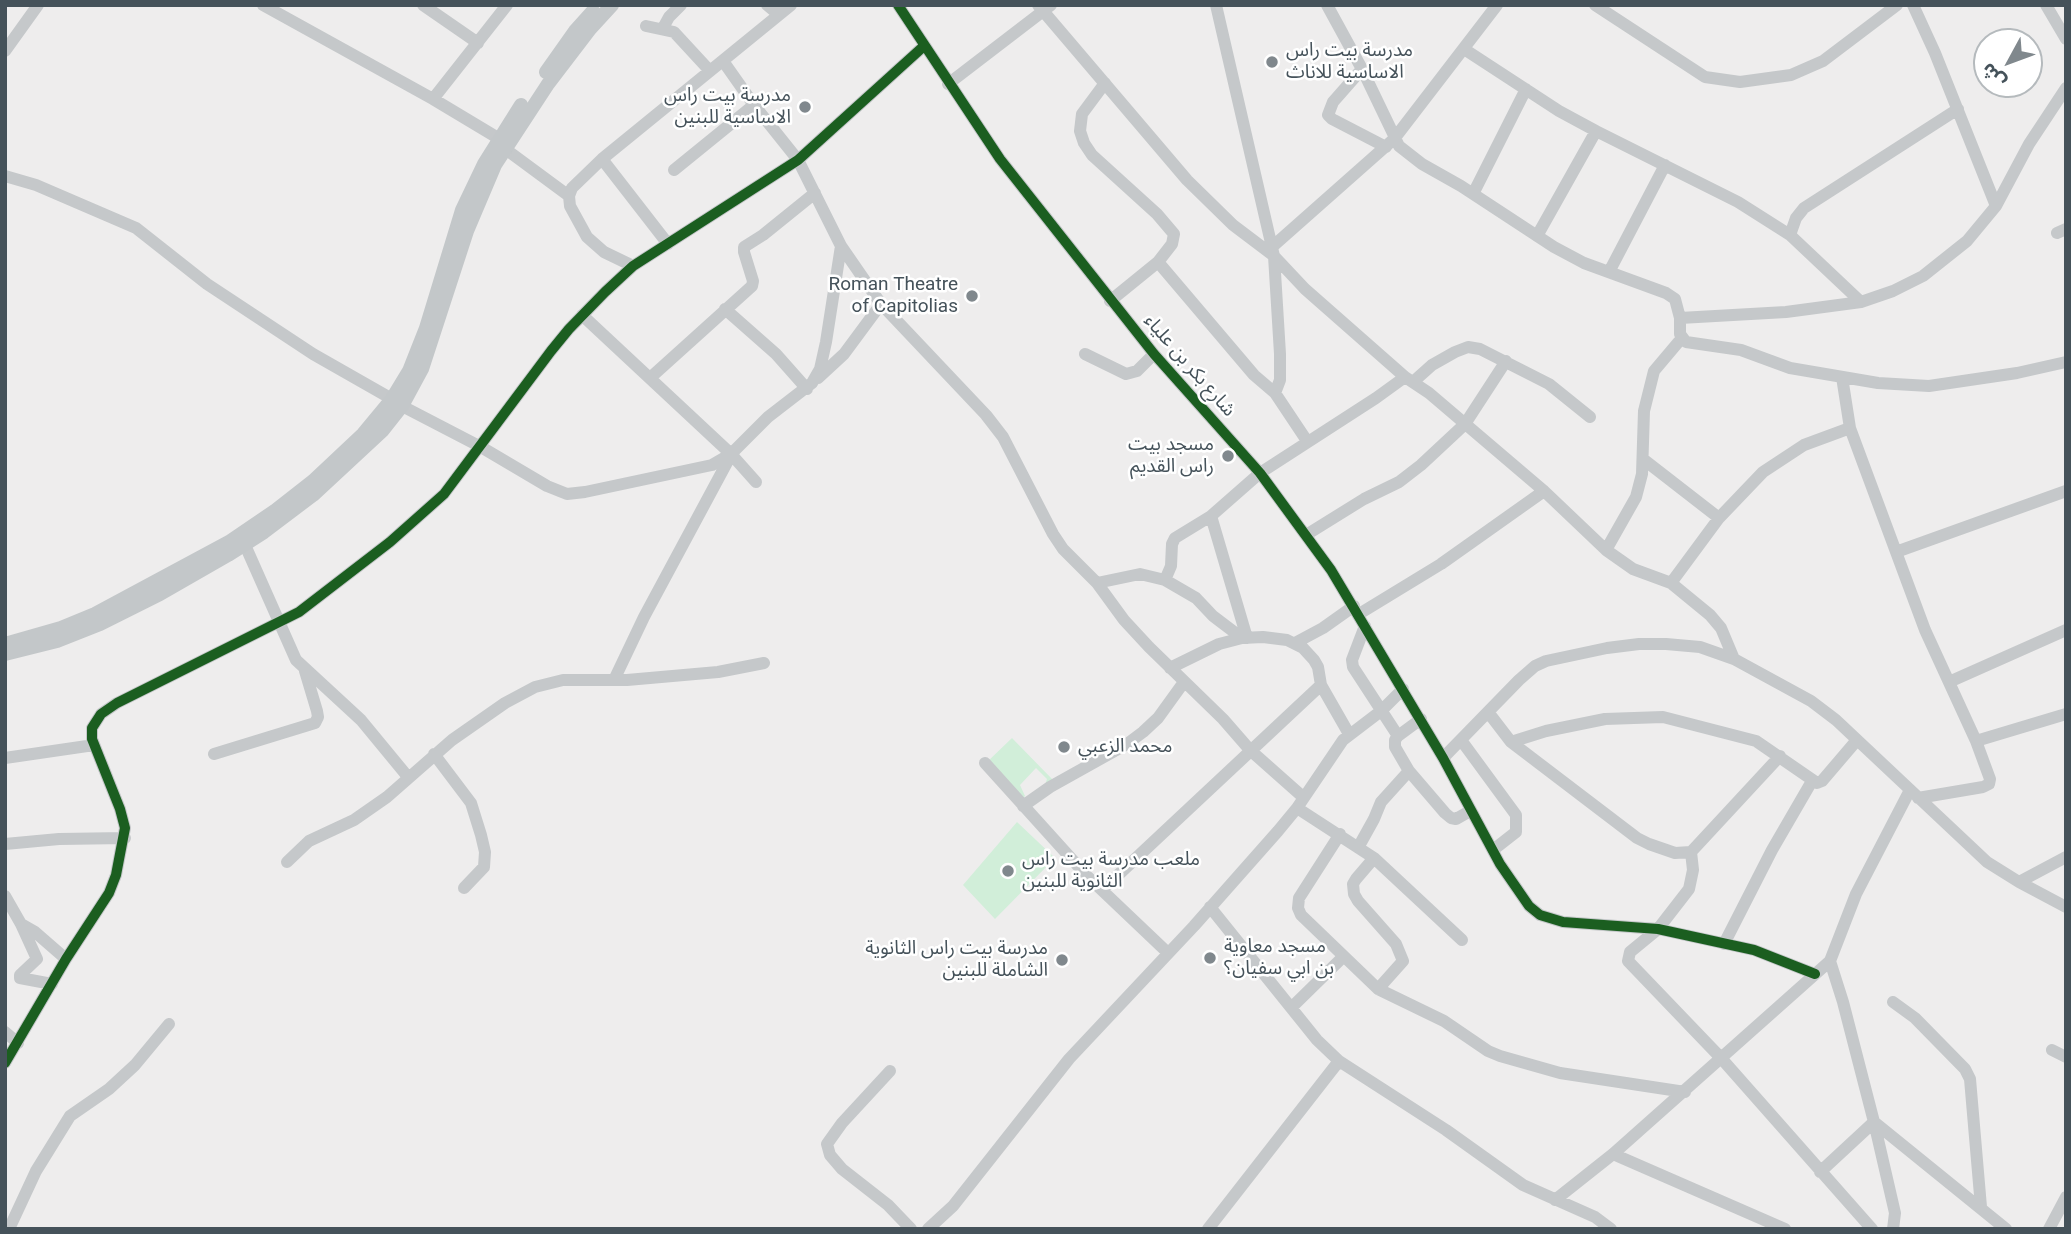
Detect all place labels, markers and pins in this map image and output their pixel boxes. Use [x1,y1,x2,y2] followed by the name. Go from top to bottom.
[1286,40,1413,84] place label: مدرسة بيت راس الاساسية للاناث
[1264,54,1280,70] marker: مدرسة بيت راس الاساسية للاناث
[664,85,791,129] place label: مدرسة بيت راس الاساسية للبنين
[797,99,813,115] marker: مدرسة بيت راس الاساسية للبنين
[828,274,958,318] place label: Roman Theatre of Capitolias
[964,288,980,304] marker: Roman Theatre of Capitolias
[1128,434,1214,478] place label: مسجد بيت راس القديم
[1220,448,1236,464] marker: مسجد بيت راس القديم
[1078,736,1172,758] place label: محمد الزعبي
[1056,739,1072,755] marker: محمد الزعبي
[1022,849,1200,893] place label: ملعب مدرسة بيت راس الثانوية للبنين
[1000,863,1016,879] marker: ملعب مدرسة بيت راس الثانوية للبنين
[1224,936,1334,980] place label: مسجد معاوية بن ابي سفيان؟
[865,938,1048,982] place label: مدرسة بيت راس الثانوية الشاملة للبنين
[1202,950,1218,966] marker: مسجد معاوية بن ابي سفيان؟
[1054,952,1070,968] marker: مدرسة بيت راس الثانوية الشاملة للبنين

